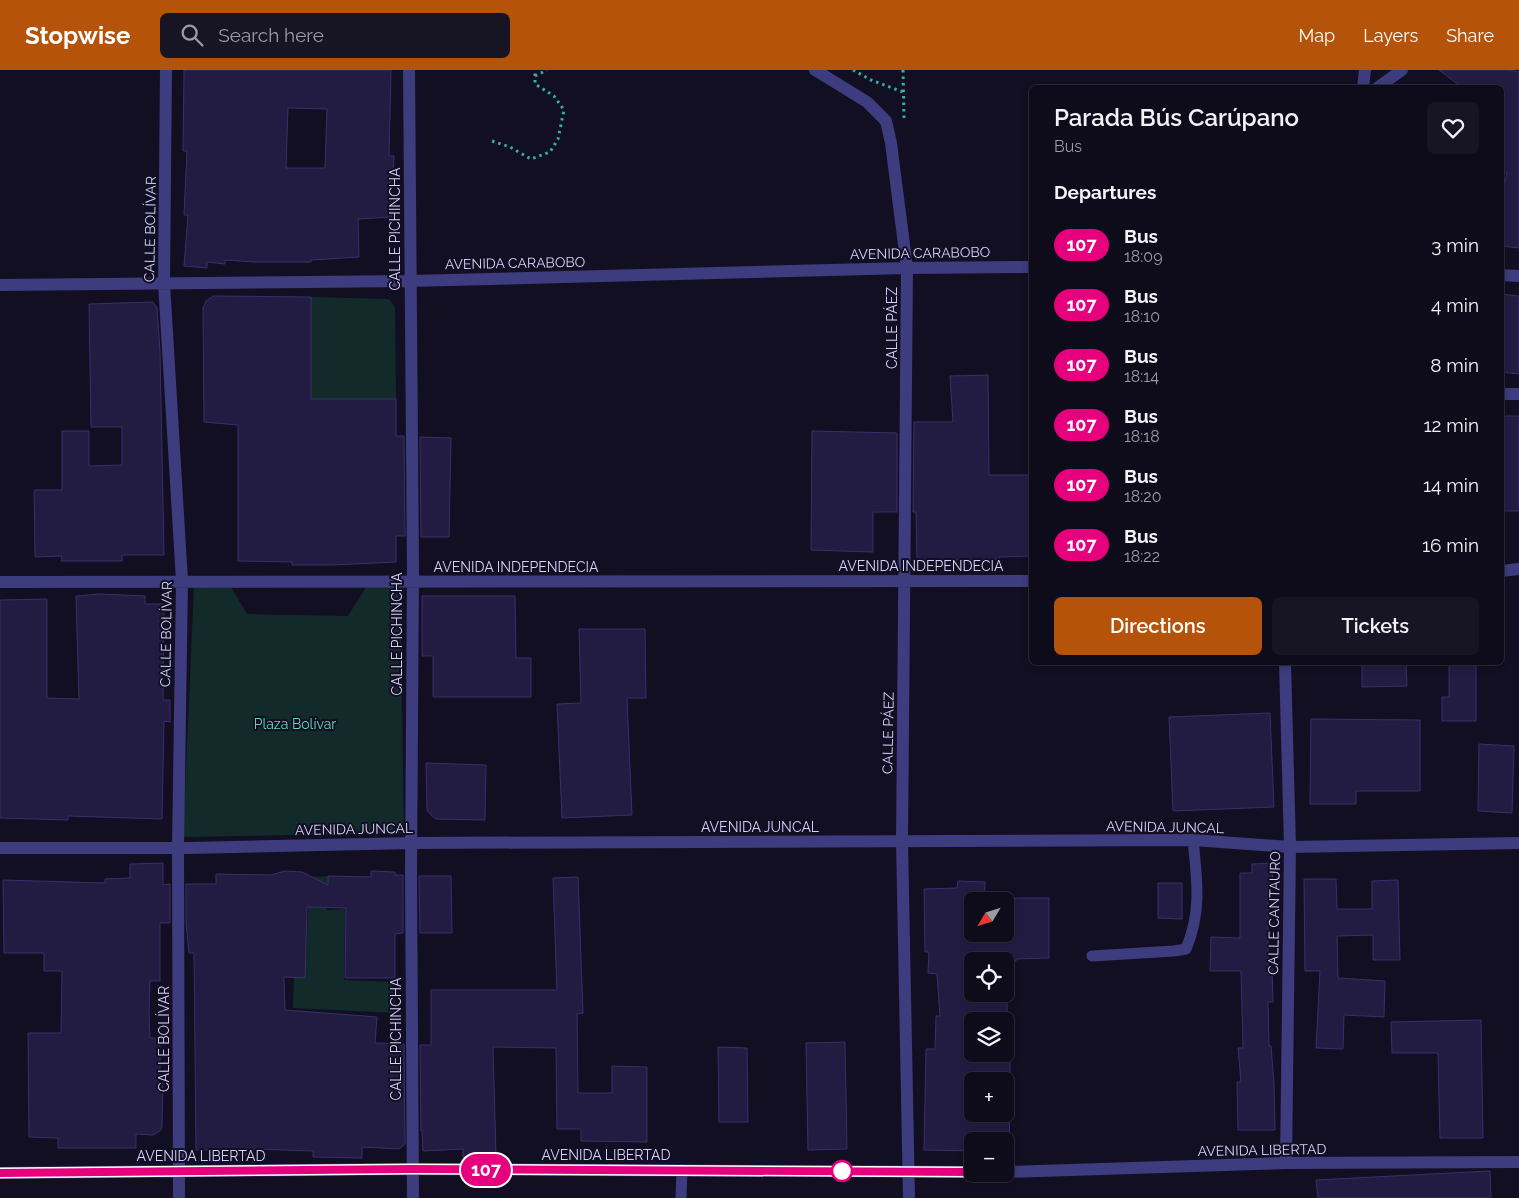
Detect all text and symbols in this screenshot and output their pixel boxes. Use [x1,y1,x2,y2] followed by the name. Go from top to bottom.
[160,13,510,58] search box
[25,21,130,50] text: Stopwise
[178,21,206,49] icon: search
[218,24,324,46] text: Search here
[1299,25,1335,46] text: Map
[1363,25,1418,46] text: Layers
[1446,25,1494,46] text: Share
[1427,102,1479,154] button: heart
[1054,103,1299,132] text: Parada Bús Carúpano
[1054,137,1082,156] text: Bus
[387,167,403,291] street label: CALLE PICHINCHA
[140,176,159,282] street label: CALLE BOLÍVAR
[1054,181,1156,203] text: Departures
[1124,225,1158,247] text: Bus
[1066,234,1097,255] text: 107
[1431,234,1479,256] text: 3 min
[850,244,990,262] street label: AVENIDA CARABOBO
[1124,247,1163,266] text: 18:09
[445,254,585,272] street label: AVENIDA CARABOBO
[1124,285,1158,307] text: Bus
[883,287,900,369] street label: CALLE PÁEZ
[1066,294,1097,315] text: 107
[1431,294,1479,316] text: 4 min
[1124,307,1160,326] text: 18:10
[1124,345,1158,367] text: Bus
[1066,354,1097,375] text: 107
[1430,354,1479,376] text: 8 min
[1124,367,1159,386] text: 18:14
[1124,405,1158,427] text: Bus
[1066,414,1097,435] text: 107
[1423,414,1479,436] text: 12 min
[1124,427,1160,446] text: 18:18
[1124,465,1158,487] text: Bus
[1066,474,1097,495] text: 107
[1423,474,1479,496] text: 14 min
[1124,487,1161,506] text: 18:20
[1124,525,1158,547] text: Bus
[1066,534,1097,555] text: 107
[1422,534,1479,556] text: 16 min
[1124,547,1160,566] text: 18:22
[839,558,1004,574] street label: AVENIDA INDEPENDECIA
[434,559,599,575] street label: AVENIDA INDEPENDECIA
[389,572,405,696] street label: CALLE PICHINCHA
[156,581,175,687] street label: CALLE BOLÍVAR
[1054,597,1262,655] button: Directions
[1272,597,1479,655] button: Tickets
[878,692,897,774] street label: CALLE PÁEZ
[254,716,336,732] park label: Plaza Bolívar
[1106,818,1224,836] street label: AVENIDA JUNCAL
[701,819,819,835] street label: AVENIDA JUNCAL
[295,820,413,838] street label: AVENIDA JUNCAL
[1265,851,1283,975] street label: CALLE CANTAURO
[964,892,1014,942] north arrow
[964,892,1014,1182] map controls
[964,952,1014,1002] button: locate
[388,977,404,1101] street label: CALLE PICHINCHA
[155,986,172,1092] street label: CALLE BOLÍVAR
[964,1012,1014,1062] button: layers
[964,1072,1014,1122] button: +
[964,1132,1014,1182] button: −
[1197,1141,1327,1159] street label: AVENIDA LIBERTAD
[542,1147,670,1163] street label: AVENIDA LIBERTAD
[137,1148,265,1164] street label: AVENIDA LIBERTAD
[457,1154,515,1186] line badge: 107
[471,1159,501,1180] text: 107
[831,1160,853,1182] unlabelled marker

